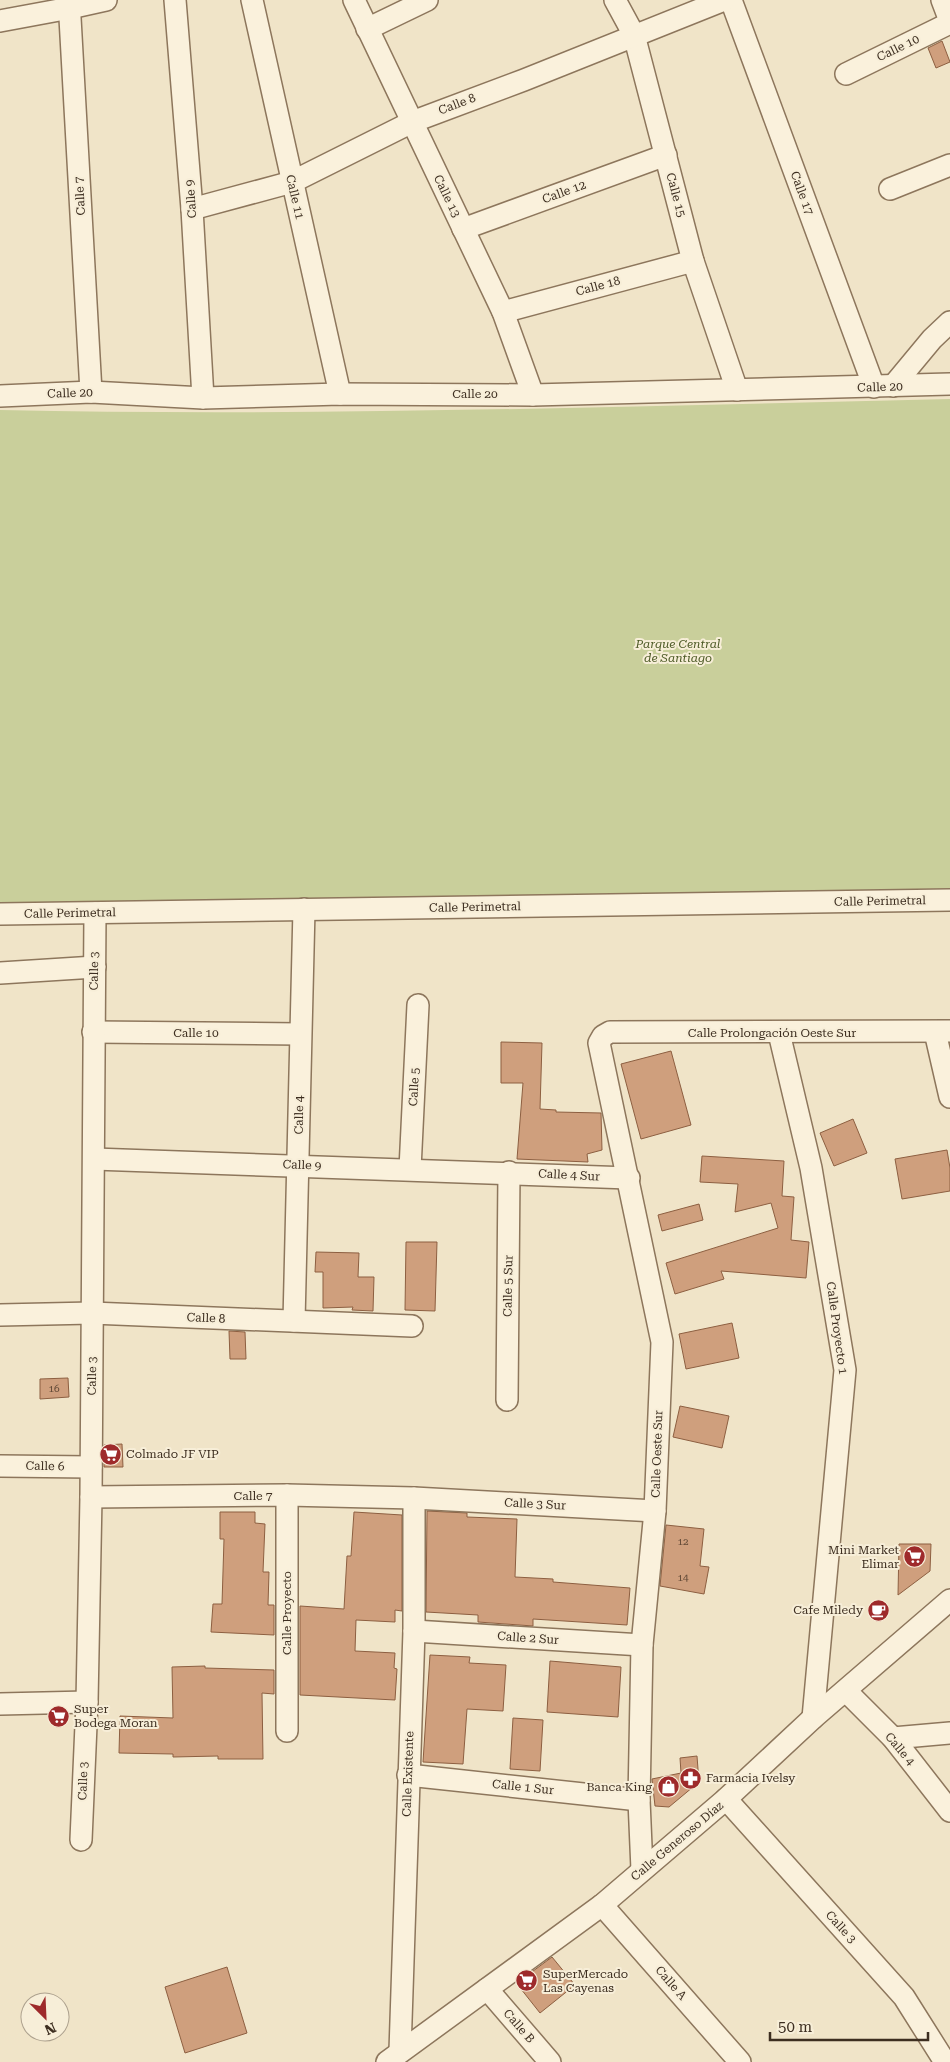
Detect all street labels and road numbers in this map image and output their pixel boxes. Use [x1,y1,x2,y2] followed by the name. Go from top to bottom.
[874,32,922,64] street label: Calle 10
[436,90,478,118] street label: Calle 8
[788,169,816,217] street label: Calle 17
[663,171,689,219] street label: Calle 15
[431,172,463,220] street label: Calle 13
[283,173,307,221] street label: Calle 11
[72,176,88,216] street label: Calle 7
[540,178,588,206] street label: Calle 12
[183,179,199,219] street label: Calle 9
[574,273,622,299] street label: Calle 18
[857,379,903,395] street label: Calle 20
[47,385,93,401] street label: Calle 20
[452,387,498,401] street label: Calle 20
[834,893,926,909] street label: Calle Perimetral
[429,899,521,915] street label: Calle Perimetral
[24,905,116,921] street label: Calle Perimetral
[87,951,101,991] street label: Calle 3
[173,1026,219,1040] street label: Calle 10
[688,1026,856,1040] street label: Calle Prolongación Oeste Sur
[406,1067,422,1107] street label: Calle 5
[292,1095,306,1135] street label: Calle 4
[282,1157,322,1173] street label: Calle 9
[538,1166,600,1184] street label: Calle 4 Sur
[500,1255,516,1317] street label: Calle 5 Sur
[824,1281,850,1376] street label: Calle Proyecto 1
[186,1310,226,1326] street label: Calle 8
[85,1356,99,1396] street label: Calle 3
[648,1410,666,1498] street label: Calle Oeste Sur
[25,1459,65,1473] street label: Calle 6
[234,1489,273,1503] street label: Calle 7
[504,1495,566,1513] street label: Calle 3 Sur
[280,1571,294,1655] street label: Calle Proyecto
[497,1629,559,1647] street label: Calle 2 Sur
[400,1730,417,1817] street label: Calle Existente
[882,1730,918,1769] street label: Calle 4
[75,1761,91,1801] street label: Calle 3
[492,1777,555,1797] street label: Calle 1 Sur
[628,1798,726,1884] street label: Calle Generoso Díaz
[823,1908,859,1946] street label: Calle 3
[652,1963,690,2003] street label: Calle A
[501,2006,537,2046] street label: Calle B

